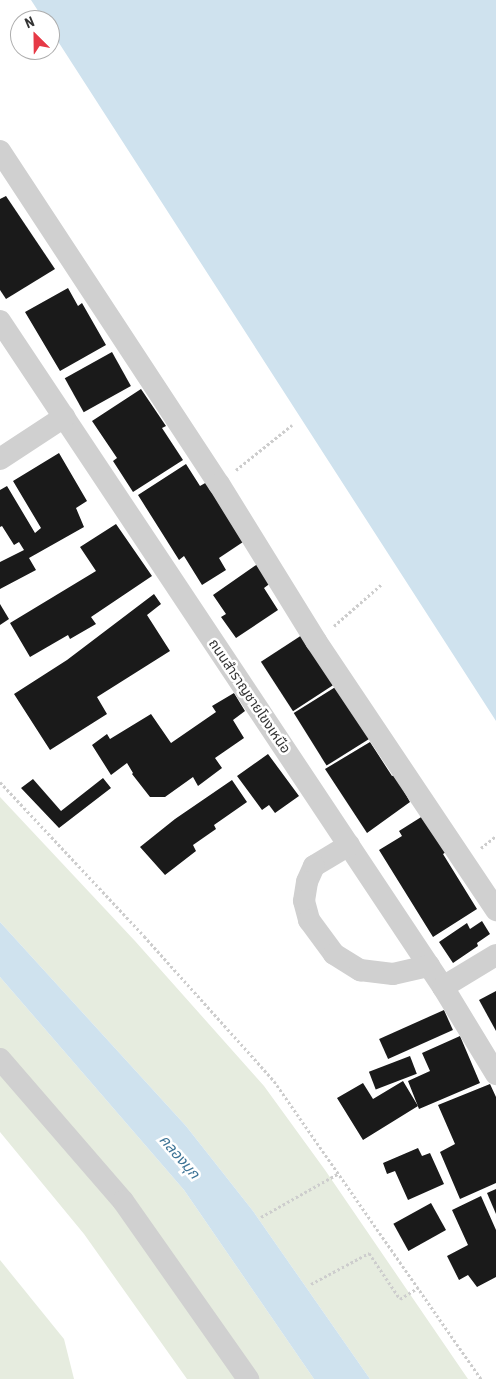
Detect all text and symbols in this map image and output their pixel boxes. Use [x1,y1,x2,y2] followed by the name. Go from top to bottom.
[10,10,60,60] north arrow
[22,13,37,31] text: N
[205,636,295,756] street label: ถนนสำราญชายโขงเหนือ
[155,1131,203,1183] water label: คลองมุก

